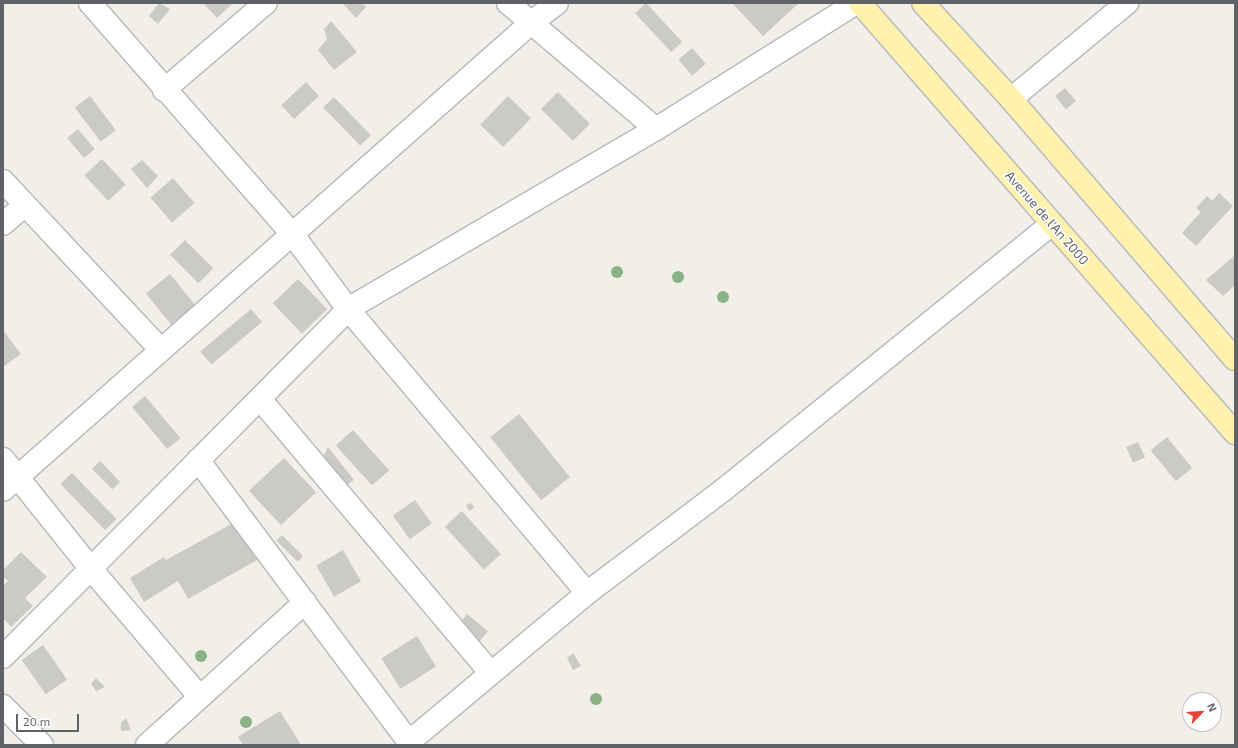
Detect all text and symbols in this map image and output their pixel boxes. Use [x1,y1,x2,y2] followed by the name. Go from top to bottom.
[1002,168,1092,268] street label: Avenue de l'An 2000
[1182,692,1222,732] north arrow
[1205,701,1220,713] text: N
[18,706,81,732] scale bar
[23,714,50,728] text: 20 m

